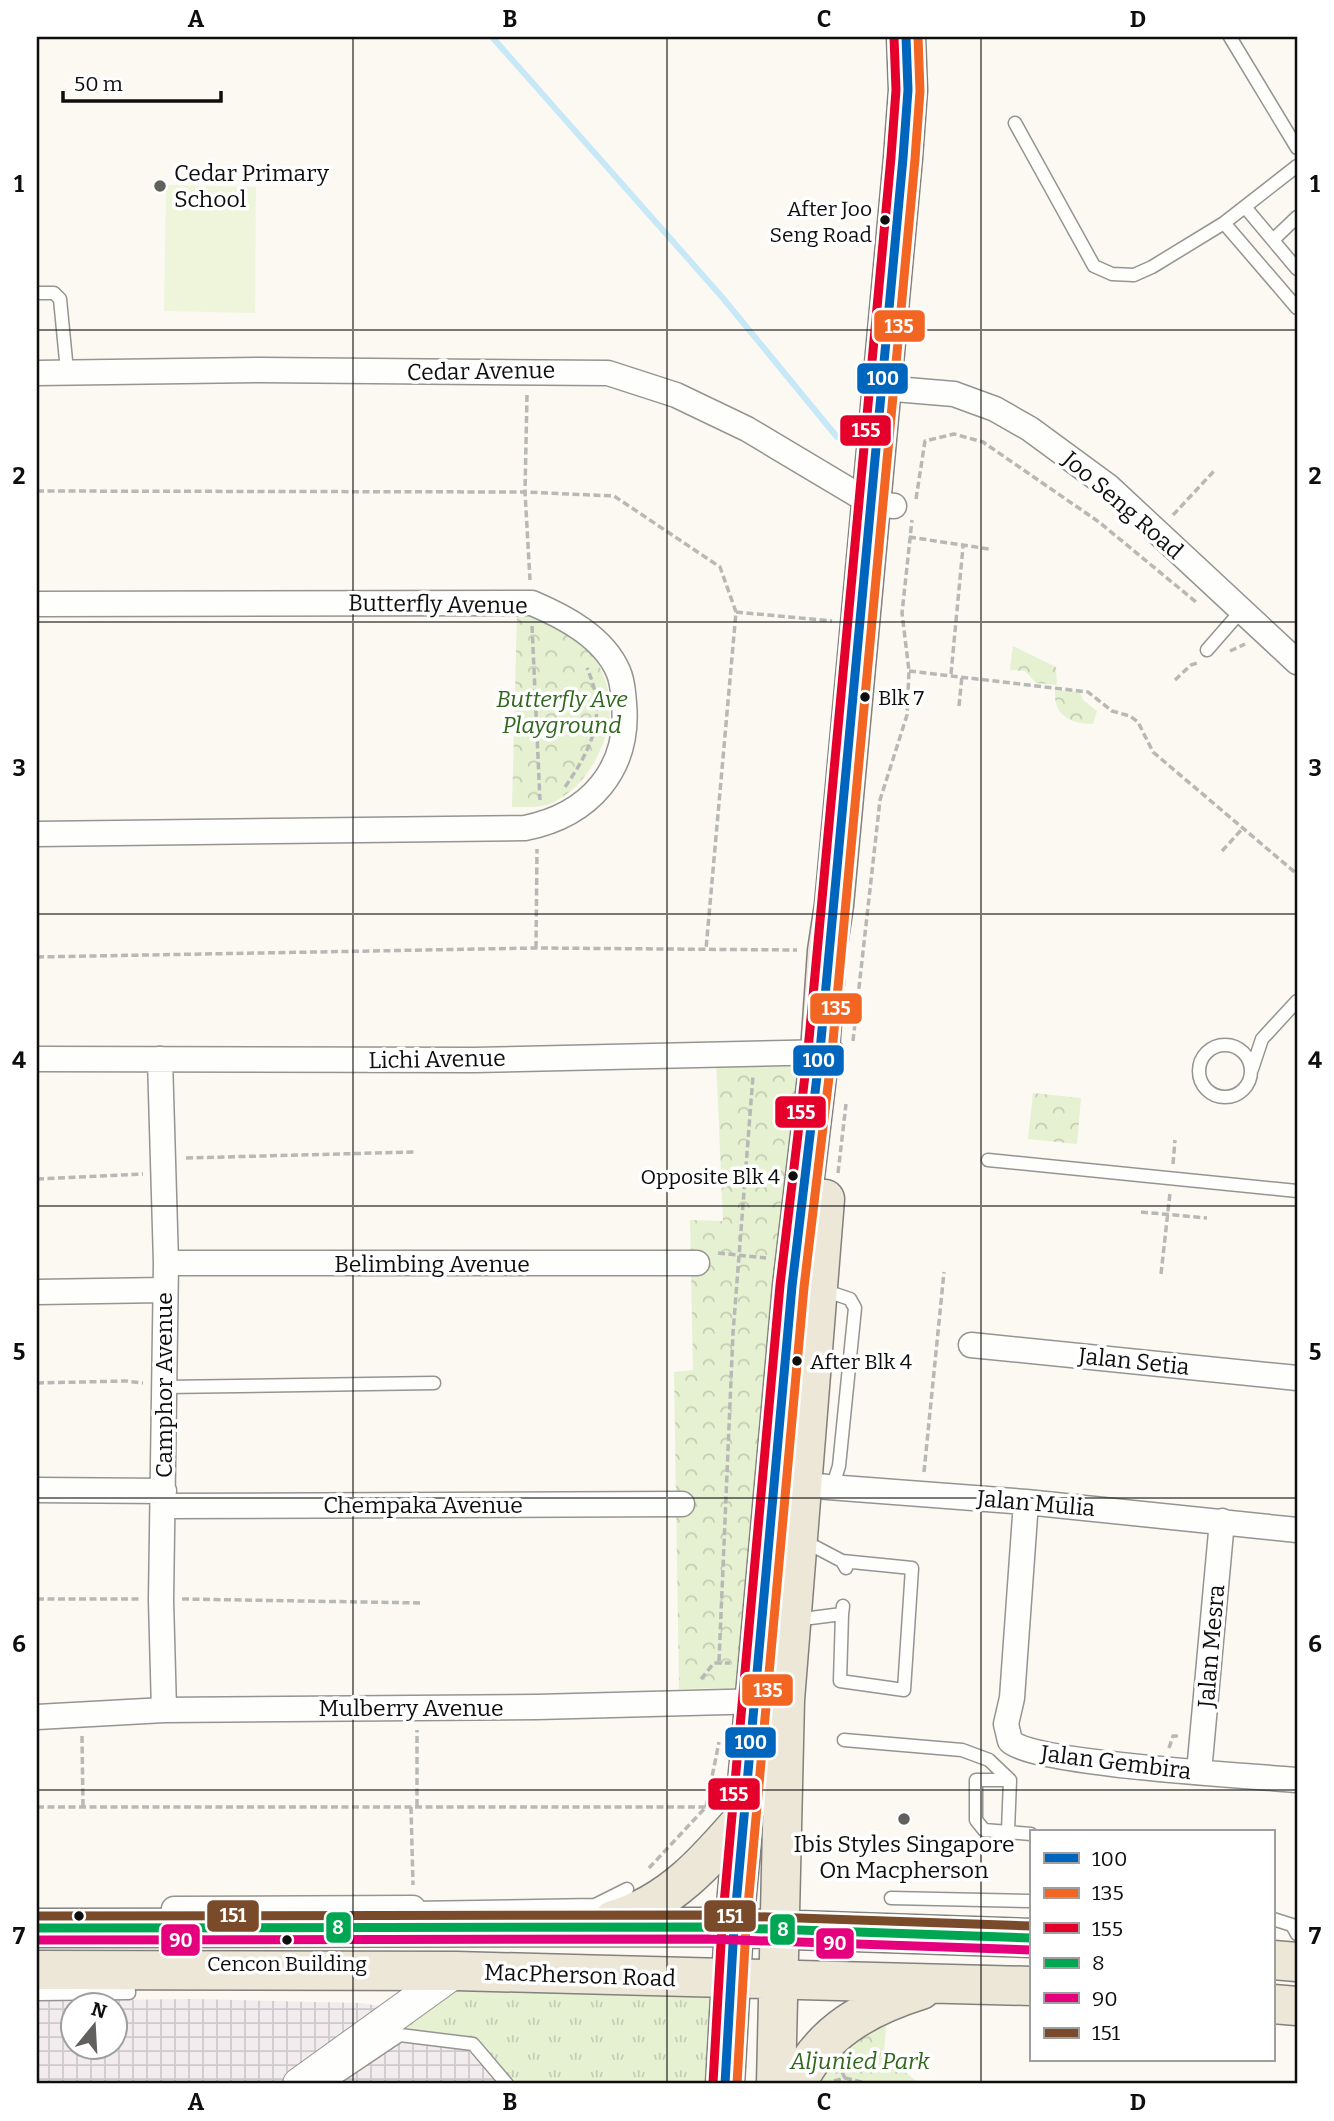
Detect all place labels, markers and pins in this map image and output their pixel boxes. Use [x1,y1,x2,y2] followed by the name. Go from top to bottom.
[174,159,330,213] place label: Cedar Primary School
[152,178,168,194] marker: Cedar Primary School
[770,196,872,248] place label: After Joo Seng Road
[878,213,892,227] marker: After Joo Seng Road
[878,685,924,711] place label: Blk 7
[858,690,872,704] marker: Blk 7
[641,1164,780,1190] place label: Opposite Blk 4
[786,1169,800,1183] marker: Opposite Blk 4
[810,1349,912,1375] place label: After Blk 4
[790,1354,804,1368] marker: After Blk 4
[896,1811,912,1827] marker: Ibis Styles Singapore On Macpherson
[794,1830,1014,1884] place label: Ibis Styles Singapore On Macpherson
[72,1909,86,1923] unlabelled marker
[280,1933,294,1947] marker: Cencon Building
[207,1951,367,1977] place label: Cencon Building

